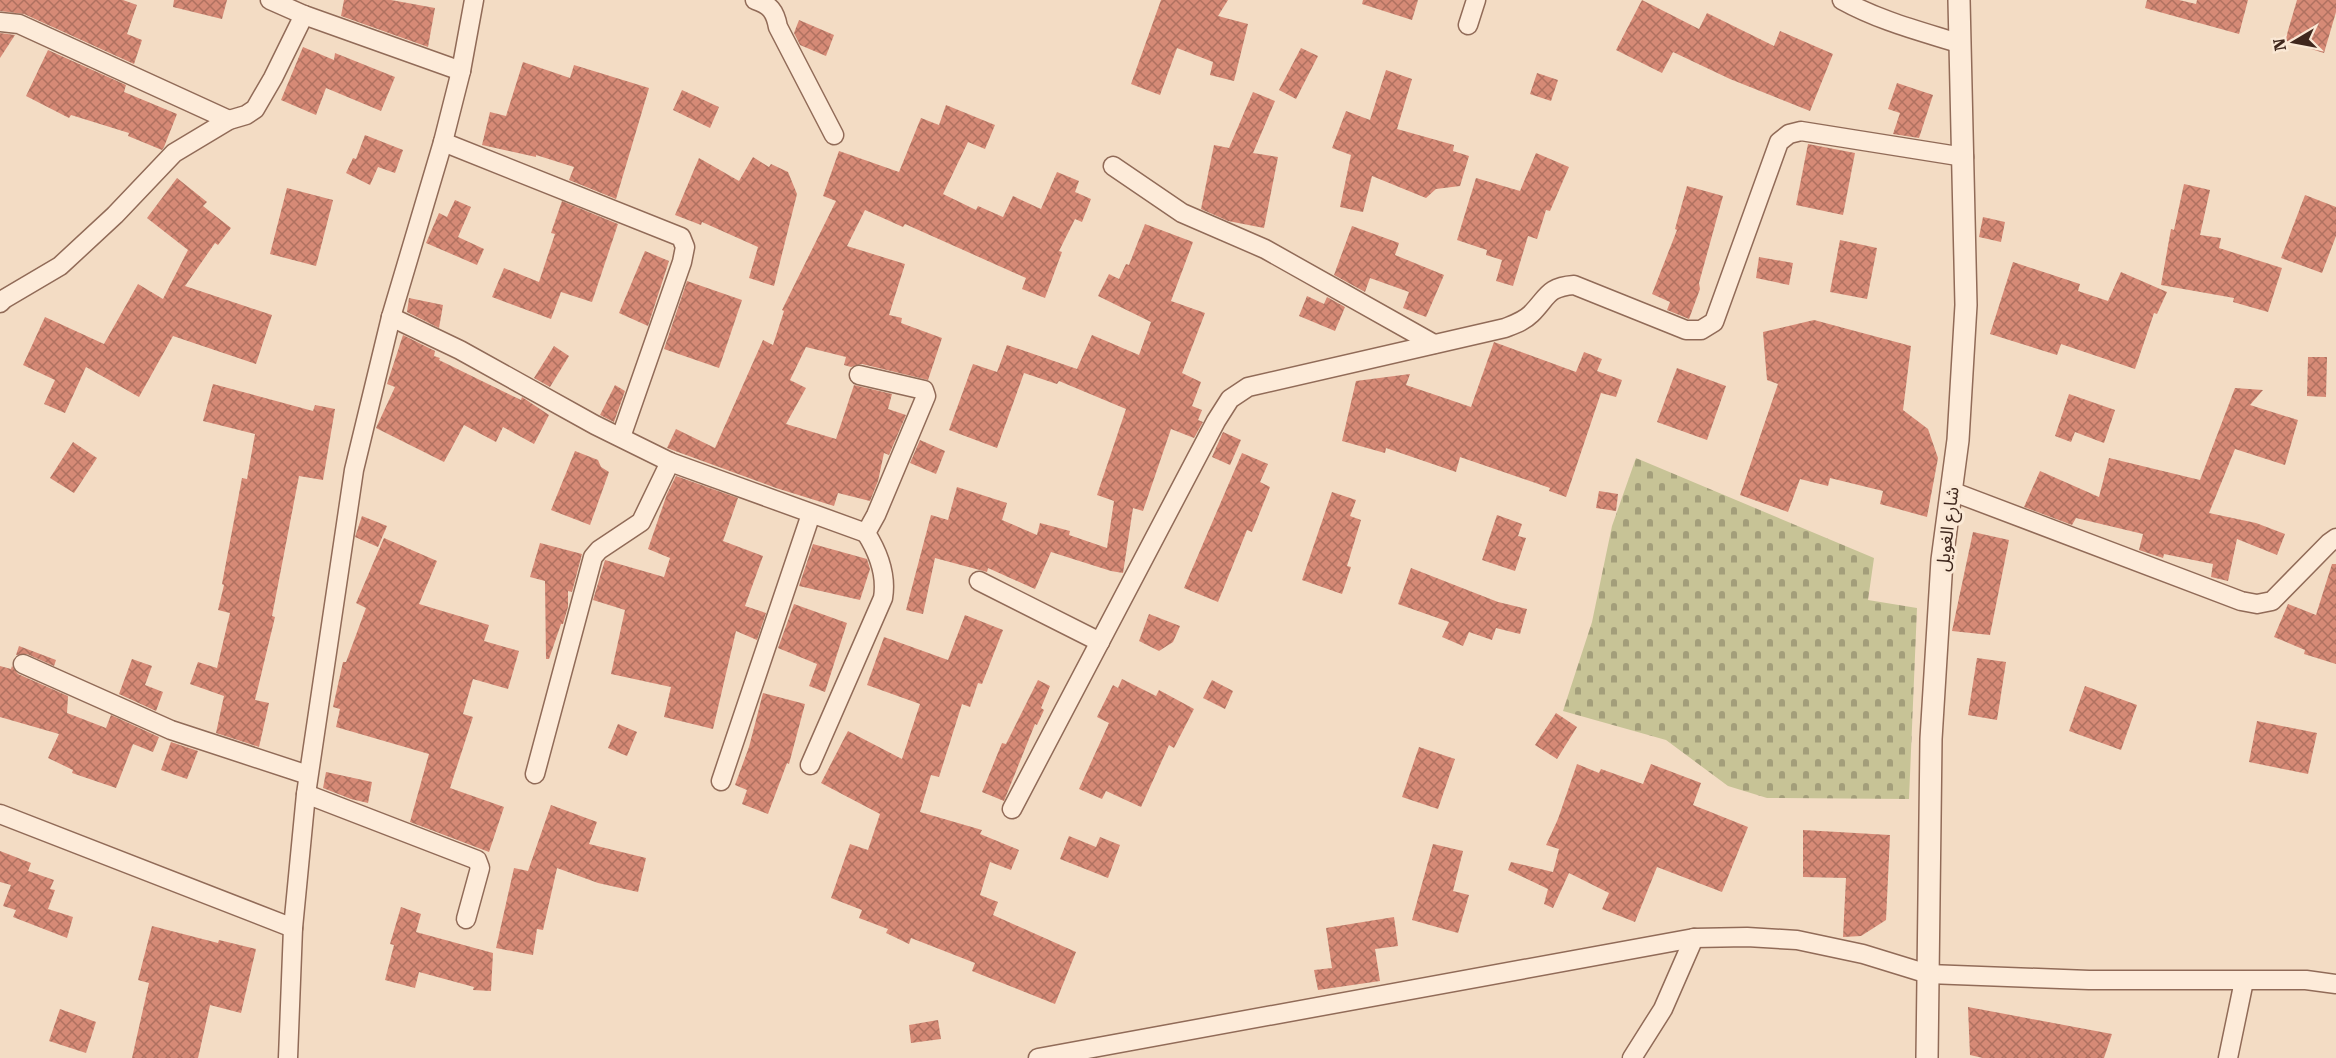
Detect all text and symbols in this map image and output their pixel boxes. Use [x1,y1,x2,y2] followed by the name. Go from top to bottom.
[2264,12,2324,72] north arrow
[2269,37,2290,52] text: N
[1931,486,1967,573] street label: شارع الغويل

